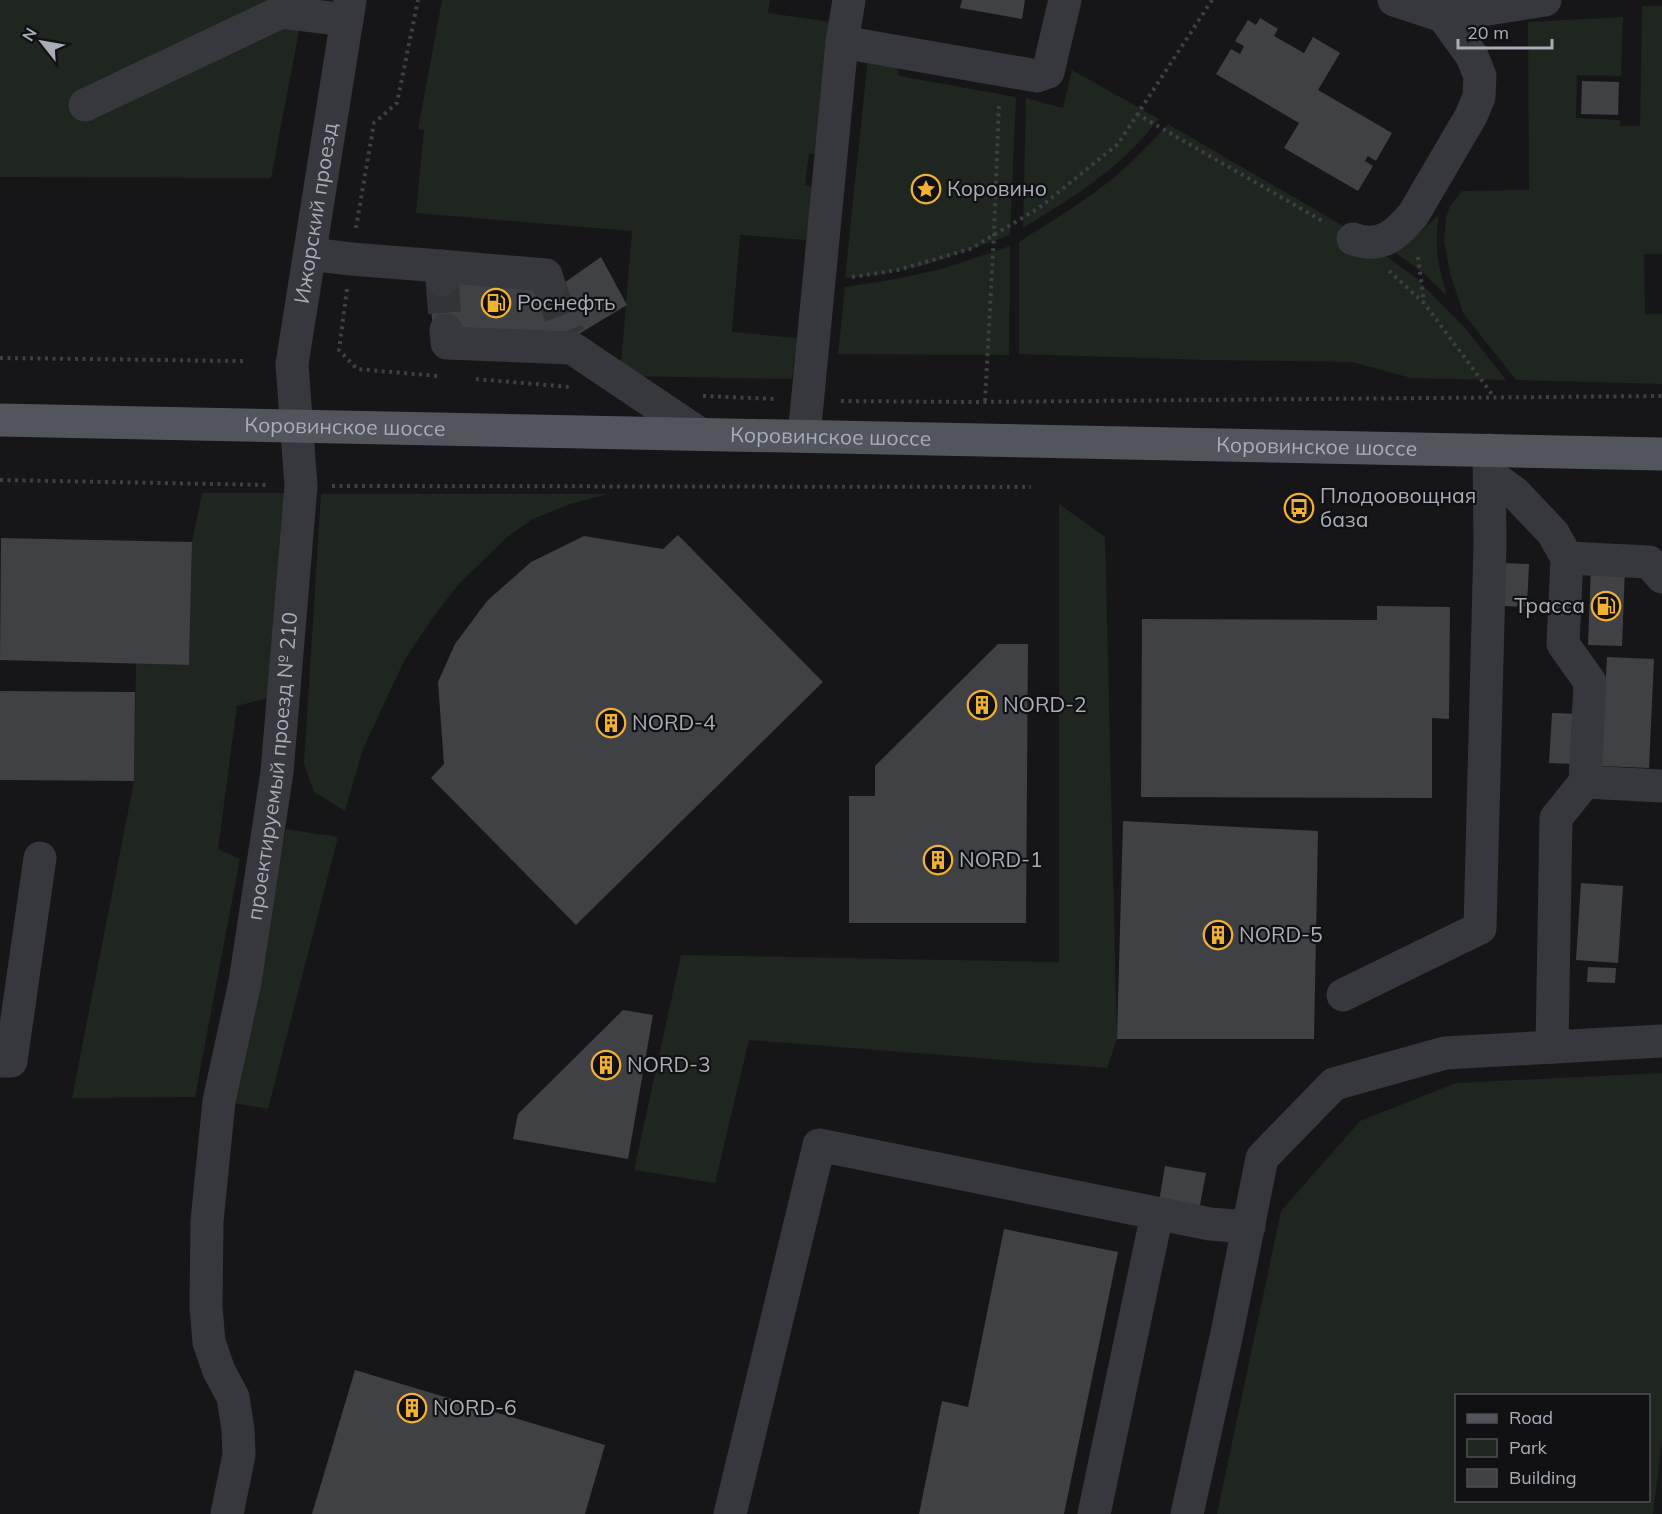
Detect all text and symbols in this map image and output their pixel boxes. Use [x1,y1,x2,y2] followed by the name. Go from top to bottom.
[12,12,72,72] north arrow
[1458,12,1552,50] scale bar
[1467,21,1509,44] text: 20 m
[17,24,41,45] text: N
[288,120,342,305] street label: Ижорский проезд
[910,173,942,205] place icon: Коровино
[947,175,1047,201] place label: Коровино
[480,287,512,319] fuel station icon: Роснефть
[517,289,616,315] place label: Роснефть
[244,411,446,441] street label: Коровинское шоссе
[730,421,932,451] street label: Коровинское шоссе
[1216,431,1418,461] street label: Коровинское шоссе
[1320,482,1476,532] place label: Плодоовощная база
[1283,492,1315,524] bus stop icon: Плодоовощная база
[1590,590,1622,622] fuel station icon: Трасса
[1514,592,1585,618] place label: Трасса
[241,611,302,922] street label: проектируемый проезд № 210
[966,689,998,721] building icon: NORD-2
[1003,691,1087,717] place label: NORD-2
[595,707,627,739] building icon: NORD-4
[632,709,716,735] place label: NORD-4
[922,844,954,876] building icon: NORD-1
[959,846,1043,872] place label: NORD-1
[1202,919,1234,951] building icon: NORD-5
[1239,921,1323,947] place label: NORD-5
[590,1049,622,1081] building icon: NORD-3
[627,1051,711,1077] place label: NORD-3
[396,1392,428,1424] building icon: NORD-6
[433,1394,517,1420] place label: NORD-6
[1455,1394,1650,1502] legend
[1509,1406,1553,1429] text: Road
[1509,1436,1548,1459] text: Park
[1509,1466,1577,1489] text: Building

